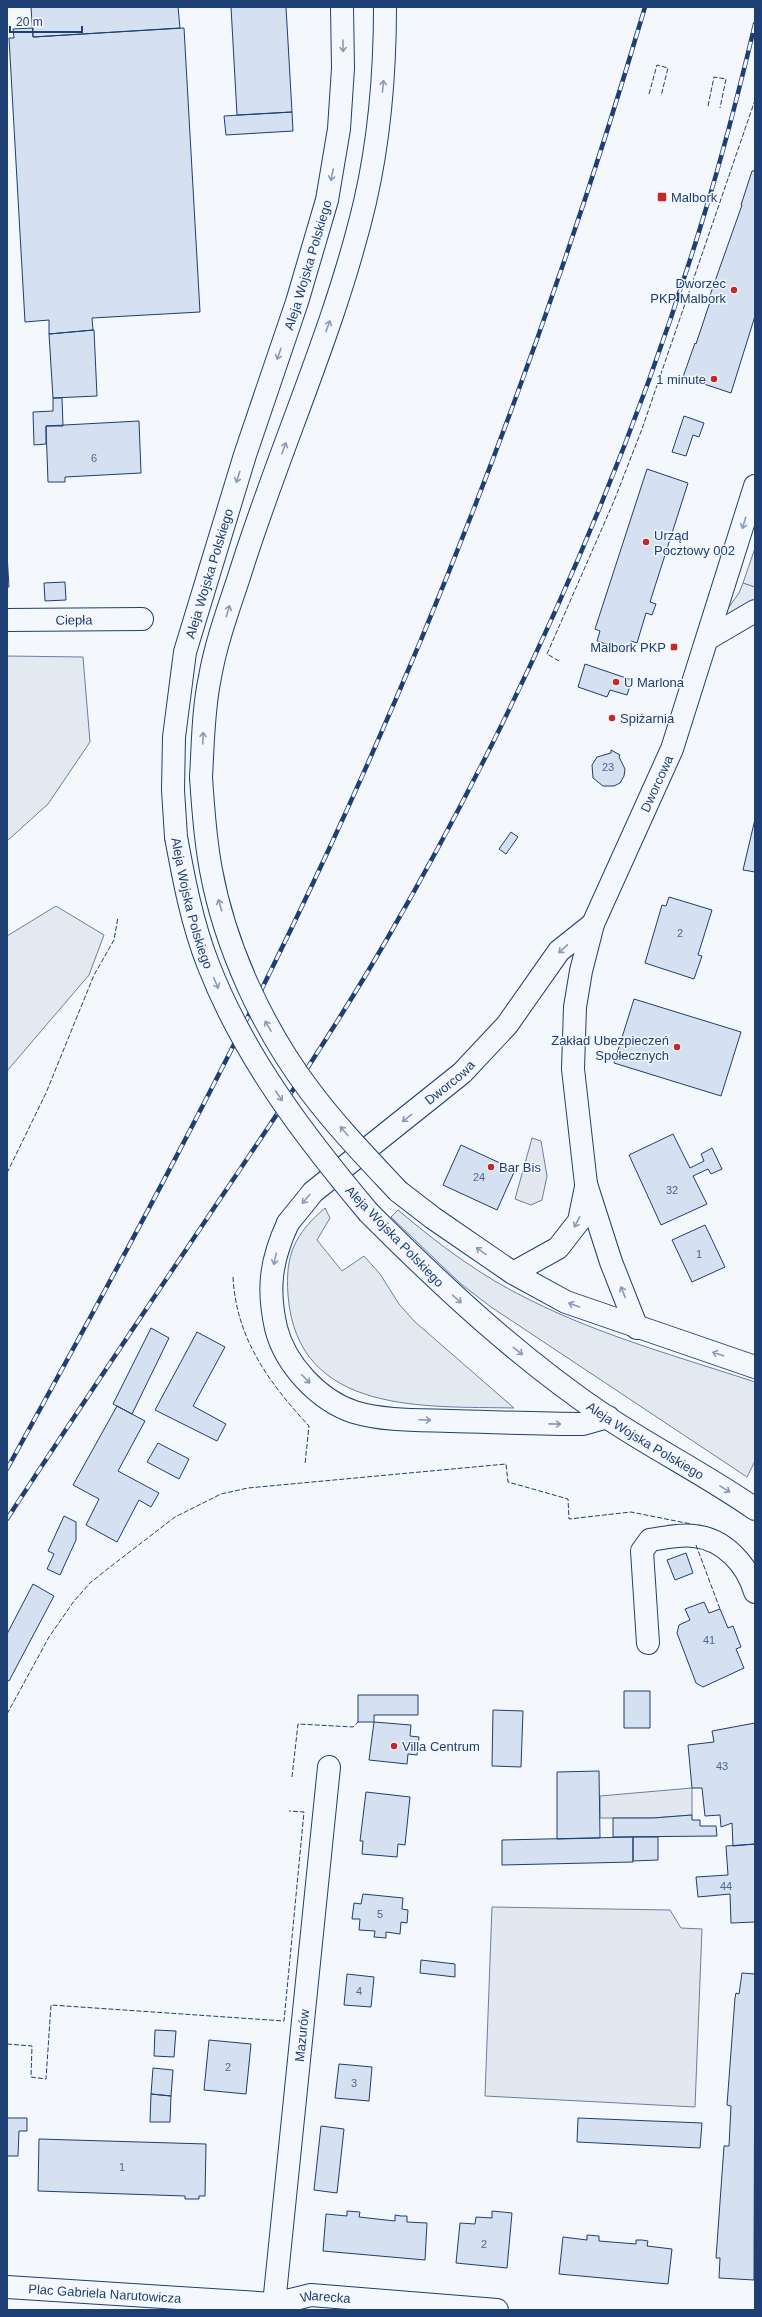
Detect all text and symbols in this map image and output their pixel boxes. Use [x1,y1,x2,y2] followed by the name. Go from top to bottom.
[10,8,82,34] scale bar
[16,15,43,29] text: 20 m
[339,39,347,52] one-way arrow
[380,80,387,93] one-way arrow
[328,168,336,181] one-way arrow
[671,190,718,205] place label: Malbork
[656,191,668,203] marker: Malbork
[281,198,335,332] street label: Aleja Wojska Polskiego
[650,276,726,306] place label: Dworzec PKP Malbork
[729,285,739,295] marker: Dworzec PKP Malbork
[324,320,332,332] one-way arrow
[275,347,283,359] one-way arrow
[656,372,706,387] place label: 1 minute
[709,374,719,384] marker: 1 minute
[280,442,288,454] one-way arrow
[91,452,97,464] house number: 6
[234,471,242,483] one-way arrow
[183,507,236,640] street label: Aleja Wojska Polskiego
[740,516,747,529] one-way arrow
[654,528,735,558] place label: Urząd Pocztowy 002
[641,537,651,547] marker: Urząd Pocztowy 002
[225,604,232,617] one-way arrow
[56,612,93,628] street label: Ciepła
[590,640,666,655] place label: Malbork PKP
[669,642,679,652] marker: Malbork PKP
[624,675,685,690] place label: U Marlona
[611,677,621,687] marker: U Marlona
[620,711,675,726] place label: Spiżarnia
[607,713,617,723] marker: Spiżarnia
[199,732,207,745] one-way arrow
[638,752,677,814] street label: Dworcowa
[602,761,614,773] house number: 23
[168,836,216,971] street label: Aleja Wojska Polskiego
[216,899,223,912] one-way arrow
[677,927,683,939] house number: 2
[558,944,568,954] one-way arrow
[213,976,220,988] one-way arrow
[264,1020,272,1032] one-way arrow
[551,1033,669,1063] place label: Zakład Ubezpieczeń Społecznych
[672,1042,682,1052] marker: Zakład Ubezpieczeń Społecznych
[422,1057,479,1108] street label: Dworcowa
[275,1090,283,1101] one-way arrow
[402,1114,413,1122] one-way arrow
[339,1126,348,1136] one-way arrow
[499,1160,541,1175] place label: Bar Bis
[486,1162,496,1172] marker: Bar Bis
[473,1171,485,1183] house number: 24
[342,1183,447,1290] street label: Aleja Wojska Polskiego
[666,1184,678,1196] house number: 32
[302,1194,311,1205] one-way arrow
[573,1215,580,1227] one-way arrow
[475,1247,486,1255] one-way arrow
[696,1248,702,1260] house number: 1
[270,1252,278,1265] one-way arrow
[618,1286,626,1298] one-way arrow
[452,1294,462,1304] one-way arrow
[568,1301,580,1309] one-way arrow
[513,1346,524,1355] one-way arrow
[712,1350,724,1358] one-way arrow
[301,1374,311,1384] one-way arrow
[584,1399,707,1483] street label: Aleja Wojska Polskiego
[418,1416,431,1424] one-way arrow
[548,1420,561,1428] one-way arrow
[719,1486,731,1494] one-way arrow
[703,1634,715,1646] house number: 41
[402,1739,480,1754] place label: Villa Centrum
[389,1741,399,1751] marker: Villa Centrum
[716,1760,728,1772] house number: 43
[720,1880,732,1892] house number: 44
[377,1908,383,1920] house number: 5
[356,1985,362,1997] house number: 4
[292,2008,312,2062] street label: Mazurów
[225,2061,231,2073] house number: 2
[351,2077,357,2089] house number: 3
[119,2161,125,2173] house number: 1
[481,2238,487,2250] house number: 2
[28,2281,183,2306] street label: Plac Gabriela Narutowicza
[299,2288,352,2306] street label: Warecka

